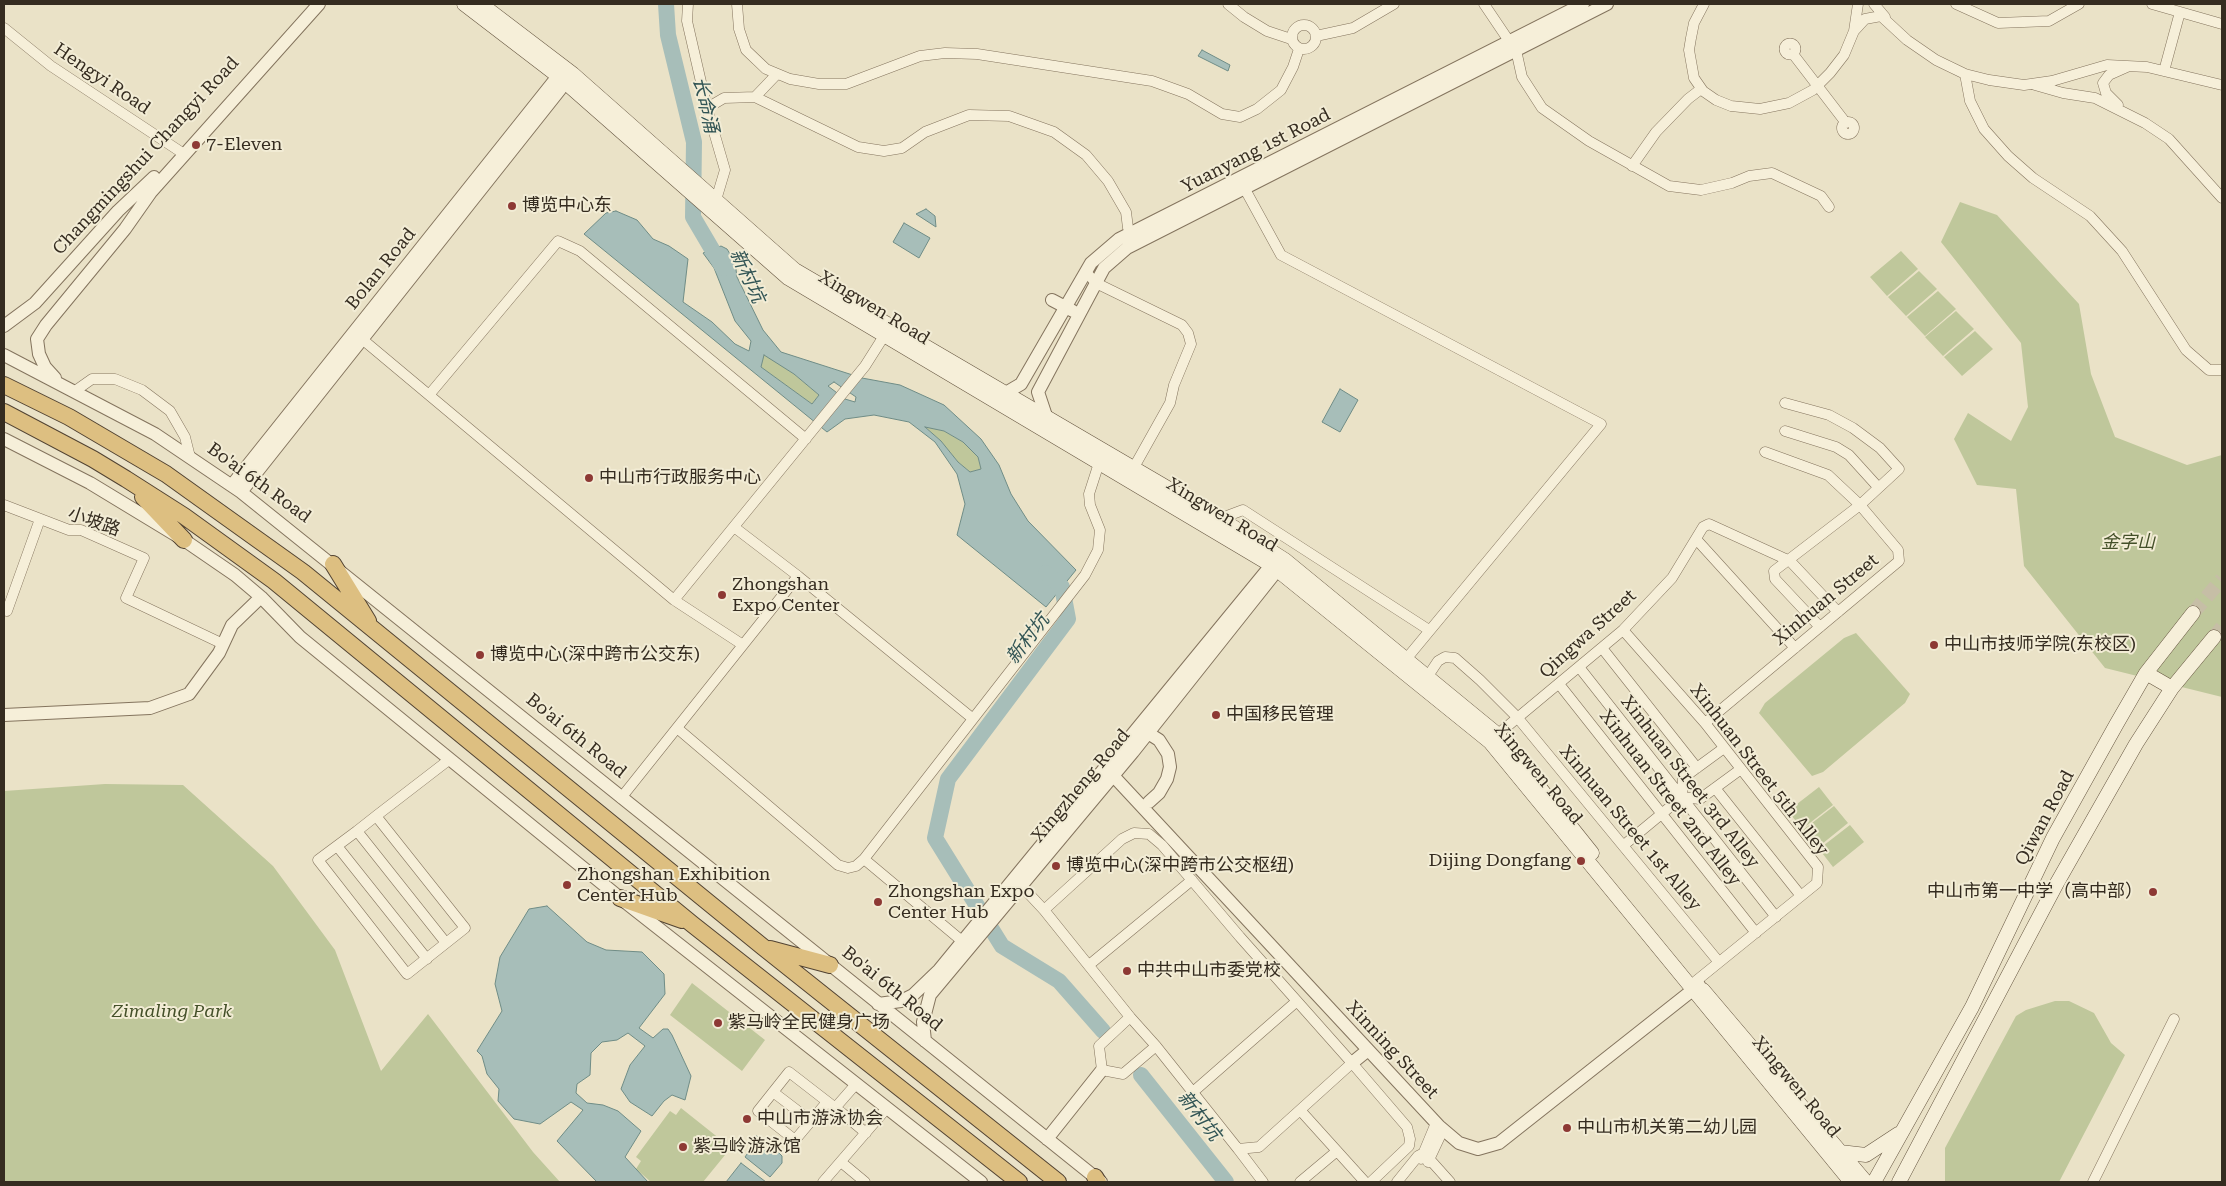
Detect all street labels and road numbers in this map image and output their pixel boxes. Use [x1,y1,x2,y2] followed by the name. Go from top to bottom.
[50,39,154,119] street label: Hengyi Road
[48,52,244,260] street label: Changmingshui Changyi Road
[1178,104,1334,198] street label: Yuanyang 1st Road
[341,224,421,314] street label: Bolan Road
[814,266,934,350] street label: Xingwen Road
[203,438,315,528] street label: Bo'ai 6th Road
[1162,473,1282,557] street label: Xingwen Road
[65,503,123,541] street label: 小坡路
[1769,550,1883,650] street label: Xinhuan Street
[1535,585,1641,683] street label: Qingwa Street
[1685,680,1833,860] street label: Xinhuan Street 5th Alley
[522,689,630,783] street label: Bo'ai 6th Road
[1616,691,1764,873] street label: Xinhuan Street 3rd Alley
[1595,706,1745,890] street label: Xinhuan Street 2nd Alley
[1489,719,1587,829] street label: Xingwen Road
[1027,725,1135,847] street label: Xingzheng Road
[1554,741,1706,915] street label: Xinhuan Street 1st Alley
[2011,767,2079,869] street label: Qiwan Road
[838,942,946,1036] street label: Bo'ai 6th Road
[1341,997,1443,1103] street label: Xinning Street
[1747,1032,1845,1142] street label: Xingwen Road

